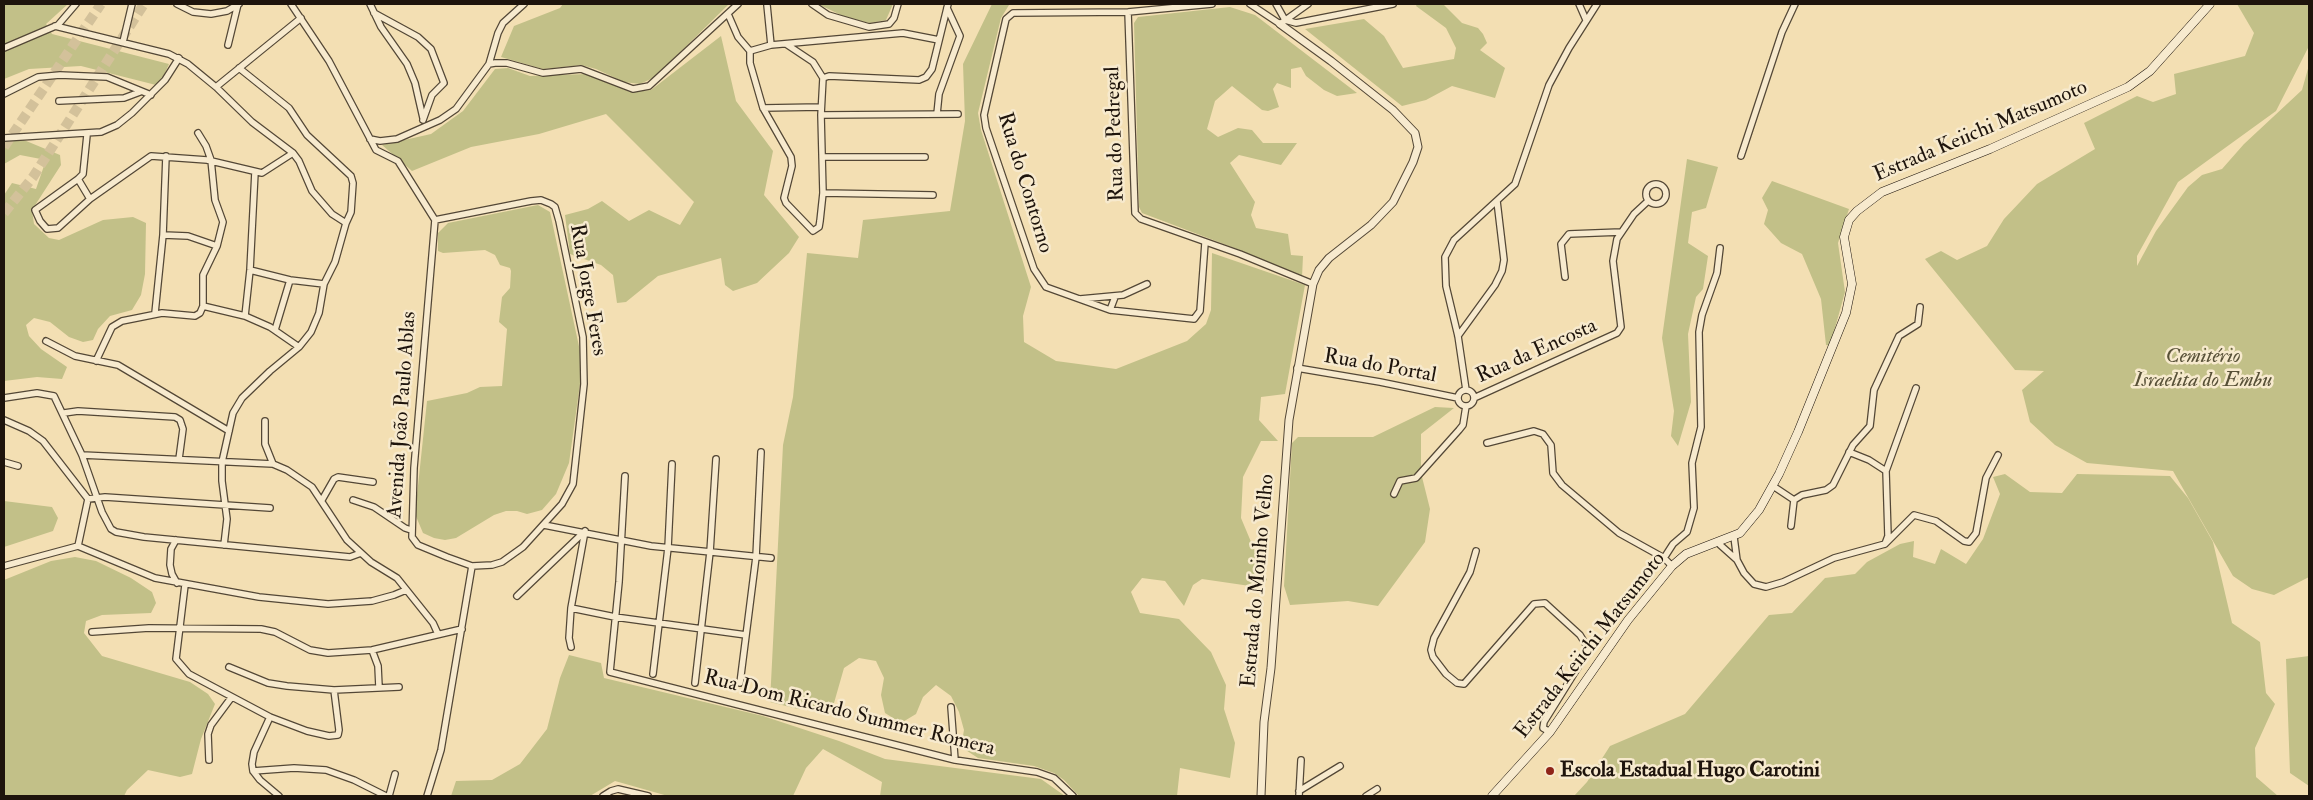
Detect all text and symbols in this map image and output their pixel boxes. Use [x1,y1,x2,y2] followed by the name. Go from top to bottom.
[1101,66,1131,202] street label: Rua do Pedregal
[1870,76,2092,188] street label: Estrada Keiichi Matsumoto
[991,110,1057,256] street label: Rua do Contorno
[563,222,611,358] street label: Rua Jorge Feres
[383,311,423,519] street label: Avenida João Paulo Ablas
[1473,314,1601,390] street label: Rua da Encosta
[2134,344,2272,394] park label: Cemitério Israelita do Embu
[1322,345,1438,389] street label: Rua do Portal
[1237,473,1281,689] street label: Estrada do Moinho Velho
[1510,548,1672,744] street label: Estrada Keiichi Matsumoto
[701,666,997,762] street label: Rua Dom Ricardo Summer Romera
[1560,758,1820,784] place label: Escola Estadual Hugo Carotini
[1544,765,1556,777] marker: Escola Estadual Hugo Carotini

